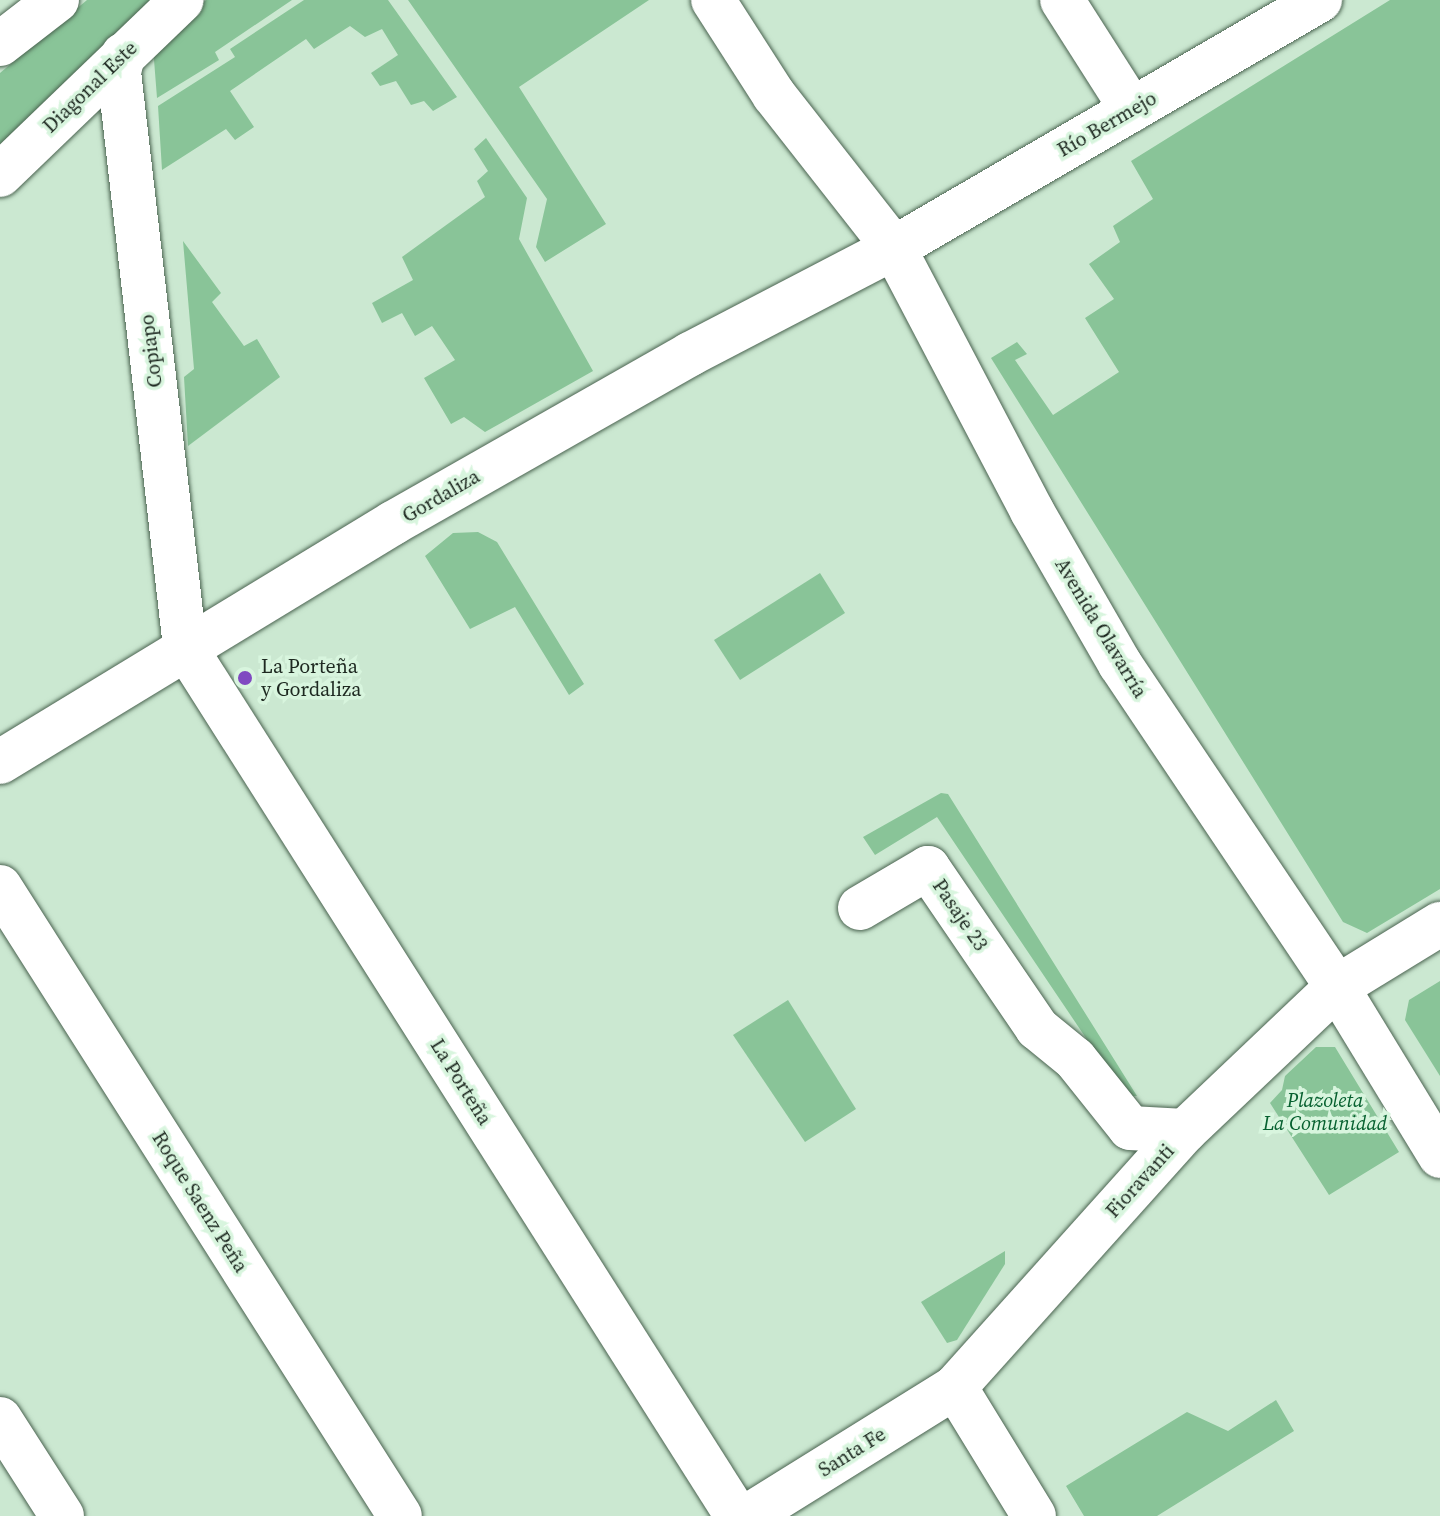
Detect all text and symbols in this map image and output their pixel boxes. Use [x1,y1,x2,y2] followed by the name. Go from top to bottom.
[38,36,142,138] street label: Diagonal Este
[1053,86,1161,162] street label: Río Bermejo
[135,313,167,389] street label: Copiapo
[398,464,484,528] street label: Gordaliza
[1050,554,1152,702] street label: Avenida Olavarría
[261,654,361,701] place label: La Porteña y Gordaliza
[236,669,254,687] marker: La Porteña y Gordaliza
[927,875,993,955] street label: Pasaje 23
[425,1035,497,1129] street label: La Porteña
[1263,1088,1387,1135] park label: Plazoleta La Comunidad
[147,1127,253,1277] street label: Roque Saenz Peña
[1101,1139,1179,1223] street label: Fioravanti
[814,1422,890,1482] street label: Santa Fe

